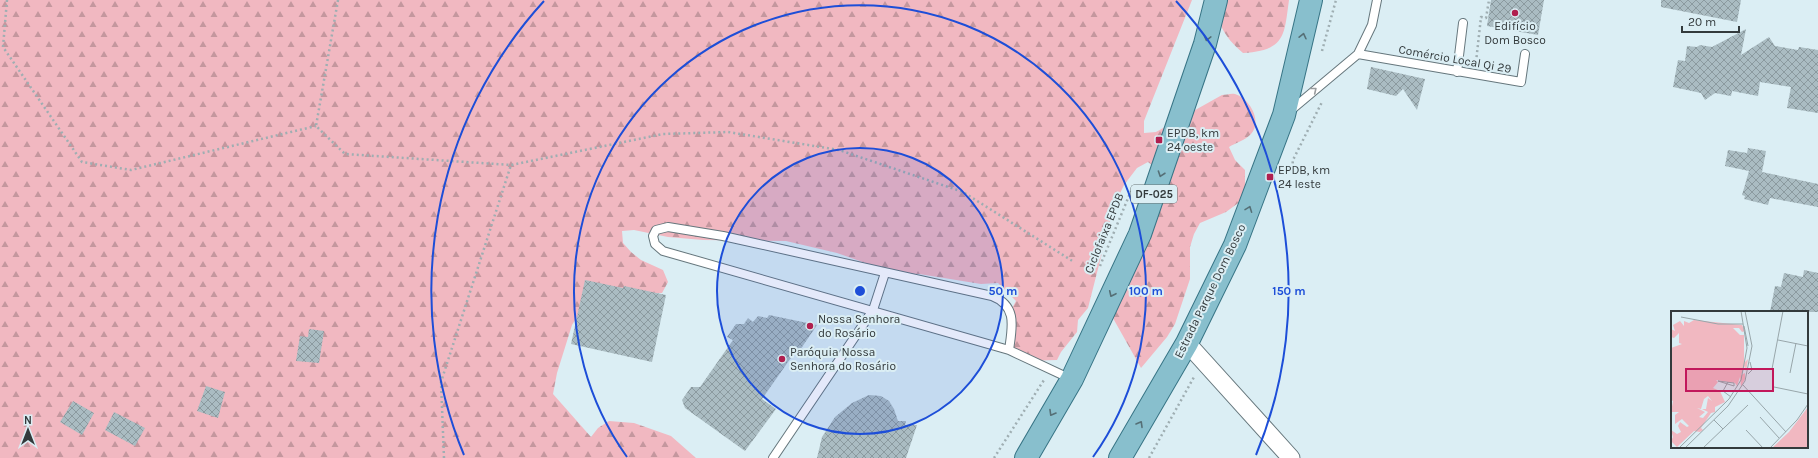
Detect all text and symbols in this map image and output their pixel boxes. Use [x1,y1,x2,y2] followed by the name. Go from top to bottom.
[1510,8,1520,18] marker: Edifício Dom Bosco
[1682,8,1739,34] scale bar
[1688,15,1716,29] text: 20 m
[1484,19,1546,47] place label: Edifício Dom Bosco
[1298,33,1306,39] one-way arrow
[1203,35,1211,41] one-way arrow
[1398,42,1512,76] street label: Comércio Local Qi 29
[1310,88,1317,95] one-way arrow
[1167,126,1219,154] place label: EPDB, km 24 oeste
[1154,135,1164,145] marker: EPDB, km 24 oeste
[1278,163,1330,191] place label: EPDB, km 24 leste
[1157,171,1165,178] one-way arrow
[1265,172,1275,182] marker: EPDB, km 24 leste
[1131,185,1177,203] road number: DF-025
[1081,191,1127,275] street label: Ciclofaixa EPDB
[1244,205,1252,212] one-way arrow
[1171,222,1249,360] street label: Estrada Parque Dom Bosco
[853,284,867,298] centre of rings
[989,284,1018,298] text: 50 m
[1129,284,1163,298] text: 100 m
[1272,284,1306,298] text: 150 m
[1109,290,1117,298] one-way arrow
[1671,311,1808,448] inset map
[818,312,900,340] place label: Nossa Senhora do Rosário
[805,321,815,331] marker: Nossa Senhora do Rosário
[790,345,896,373] place label: Paróquia Nossa Senhora do Rosário
[777,354,787,364] marker: Paróquia Nossa Senhora do Rosário
[1049,409,1056,416] one-way arrow
[8,410,48,450] north arrow
[24,414,32,427] text: N
[1135,421,1142,428] one-way arrow

